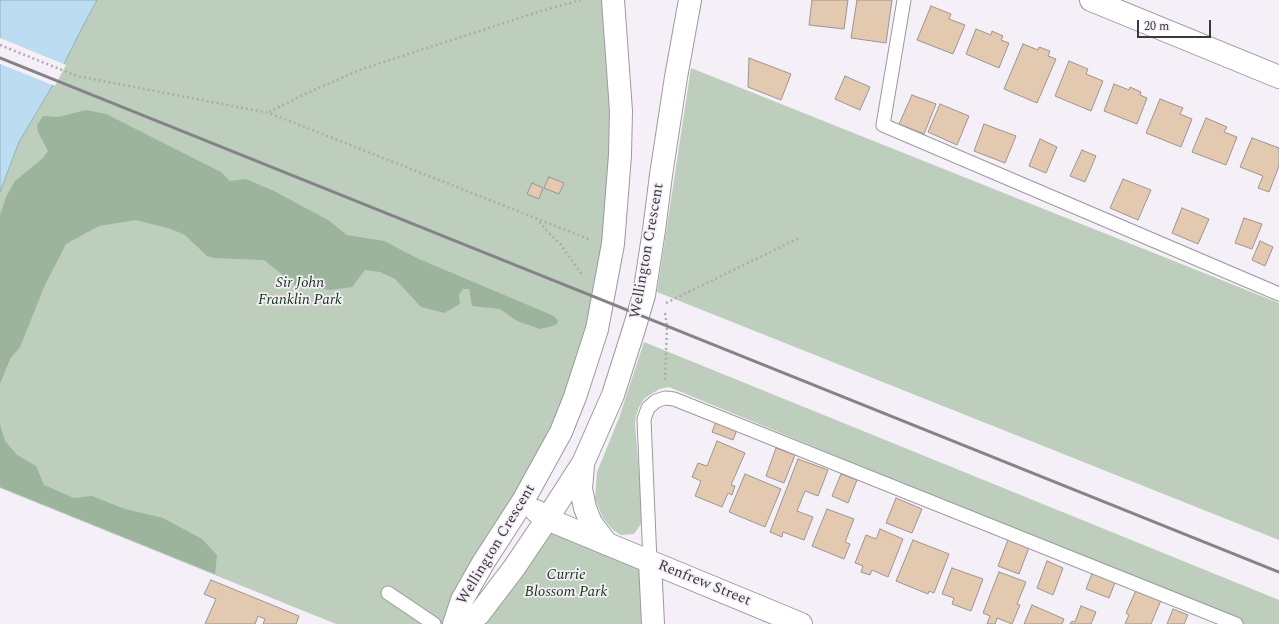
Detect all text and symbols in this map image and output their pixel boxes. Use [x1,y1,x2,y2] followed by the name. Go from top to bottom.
[1139,12,1213,38] scale bar
[1144,17,1169,36] text: 20 m
[627,182,669,320] street label: Wellington Crescent
[258,275,342,310] park label: Sir John Franklin Park
[454,482,540,608] street label: Wellington Crescent
[655,557,753,611] street label: Renfrew Street
[525,567,607,602] park label: Currie Blossom Park

